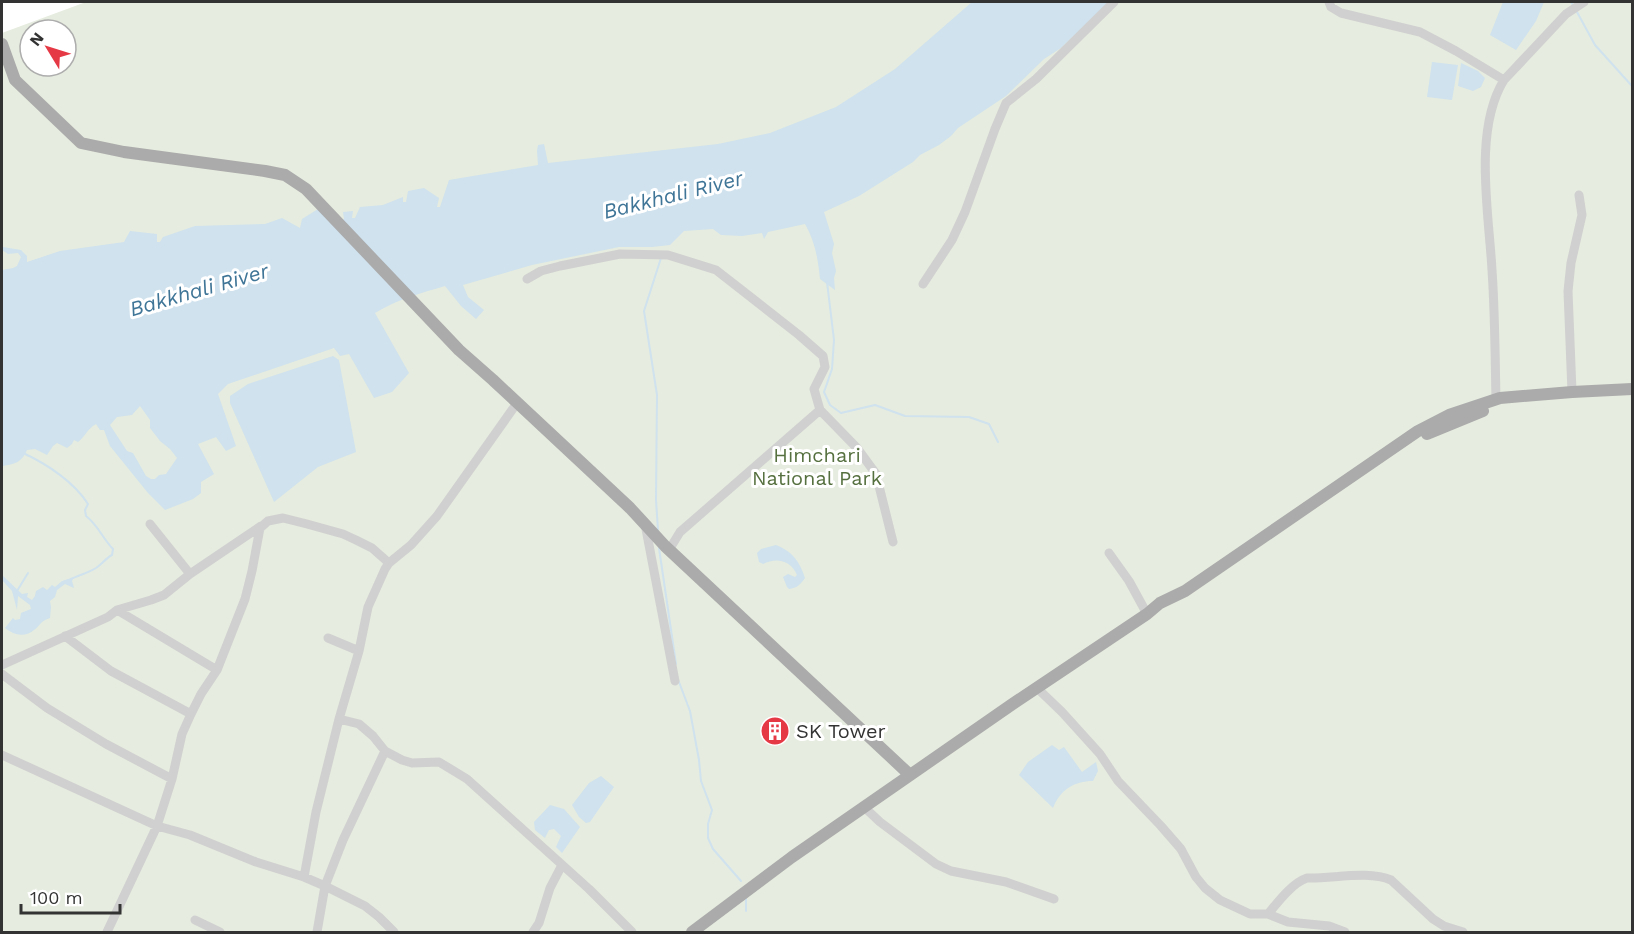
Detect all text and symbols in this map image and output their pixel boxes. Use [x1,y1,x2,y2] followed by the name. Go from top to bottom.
[18,18,78,78] north arrow
[25,29,48,50] text: N
[600,165,746,224] water label: Bakkhali River
[127,258,272,321] water label: Bakkhali River
[752,443,882,490] park label: Himchari National Park
[759,715,791,747] building icon: SK Tower
[796,719,886,743] place label: SK Tower
[21,877,120,915] scale bar
[30,887,83,908] text: 100 m

